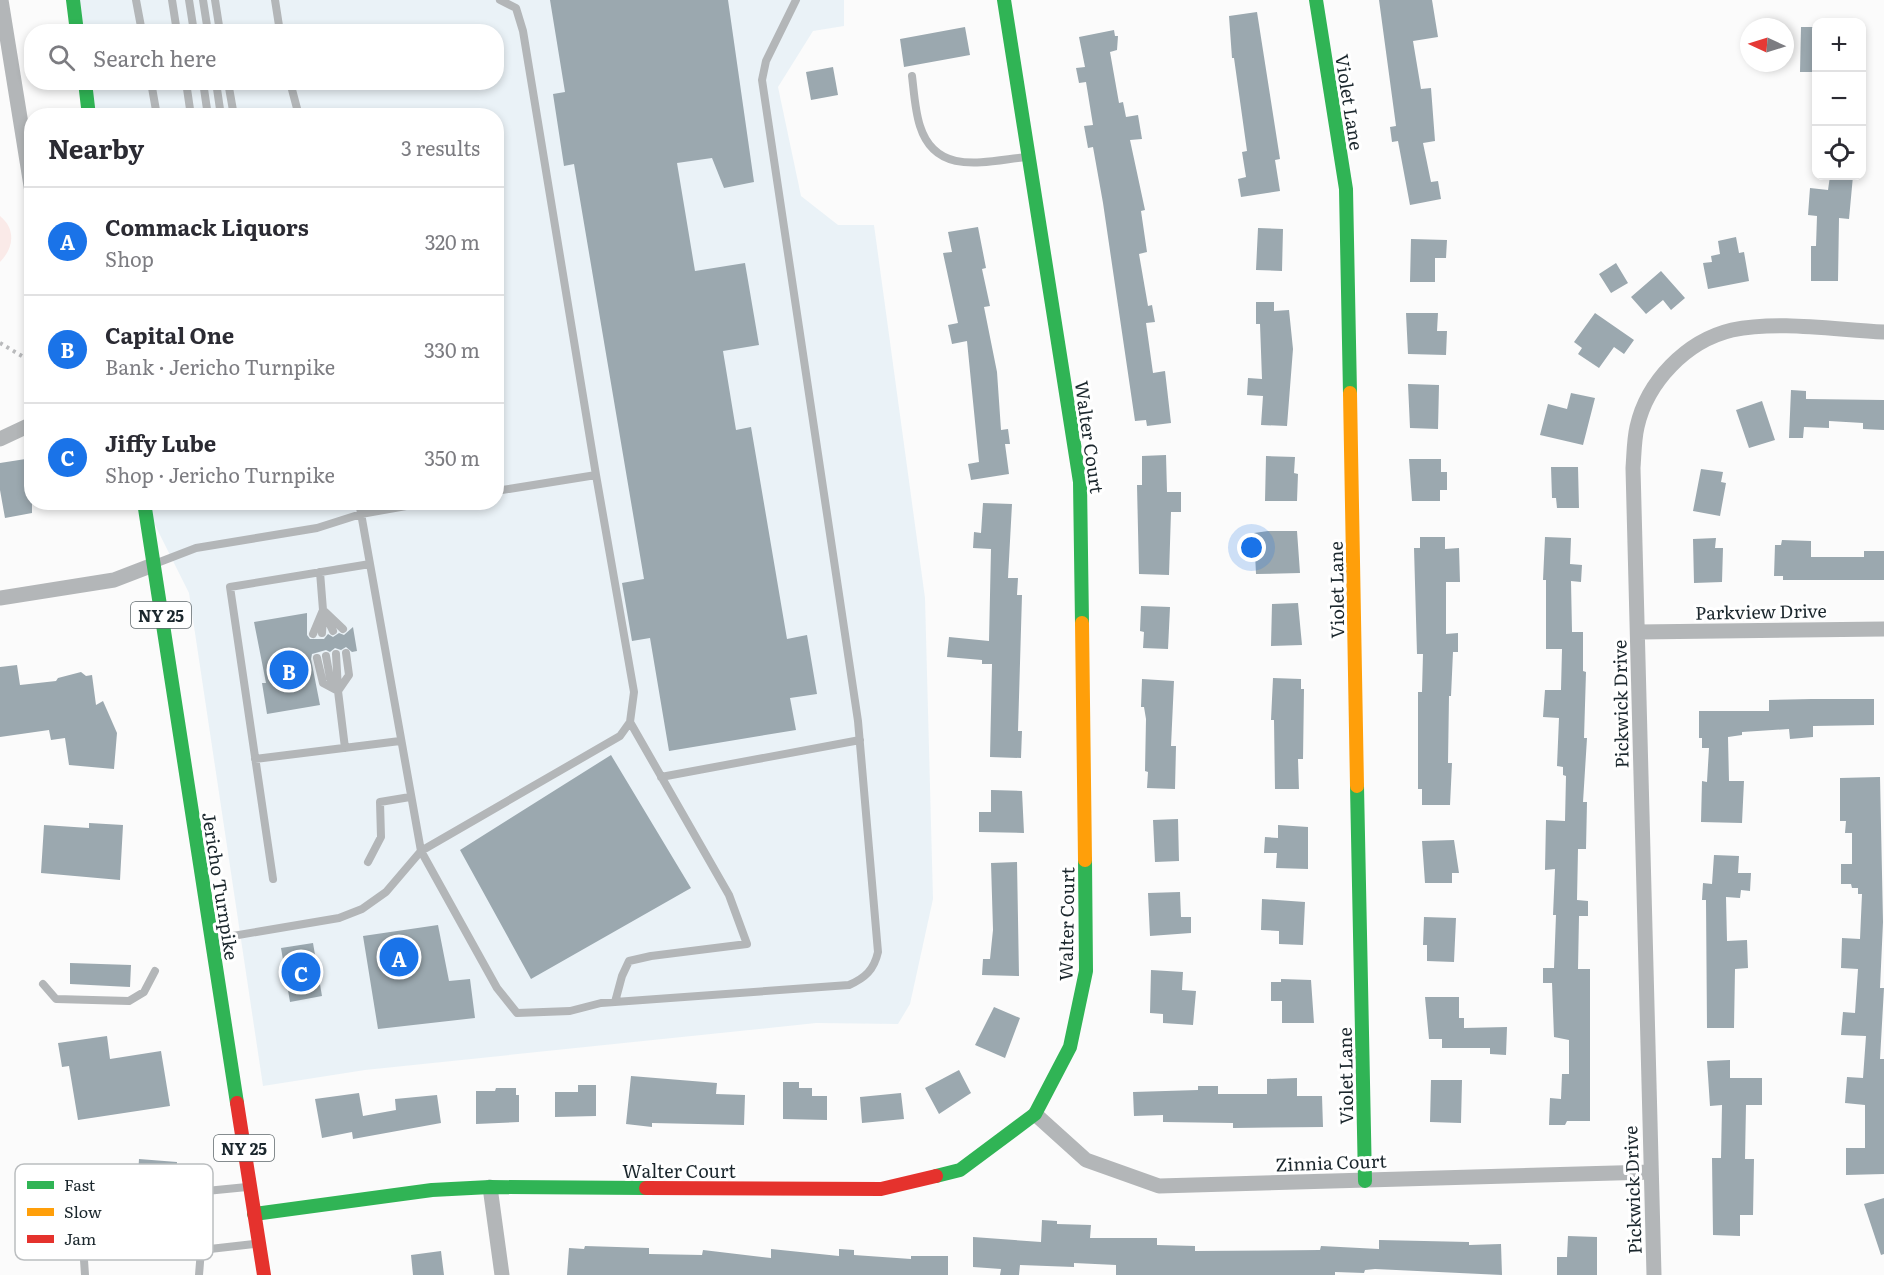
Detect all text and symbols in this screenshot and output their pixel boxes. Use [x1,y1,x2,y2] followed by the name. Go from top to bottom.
[1740,18,1794,72] north arrow
[1812,18,1866,180] map controls
[1812,18,1866,72] button: +
[24,24,504,90] search box
[45,41,78,74] icon: search
[93,41,216,74] text: Search here
[1329,52,1371,152] street label: Violet Lane
[1812,72,1866,126] button: −
[1812,126,1866,180] button: locate
[48,128,144,167] text: Nearby
[401,132,480,162] text: 3 results
[105,210,309,243] text: Commack Liquors
[60,226,75,256] text: A
[425,226,480,256] text: 320 m
[105,243,154,273] text: Shop
[105,318,234,351] text: Capital One
[61,334,74,364] text: B
[424,334,480,364] text: 330 m
[105,351,335,381] text: Bank · Jericho Turnpike
[1069,379,1111,496] street label: Walter Court
[105,426,216,459] text: Jiffy Lube
[60,442,75,472] text: C
[424,442,480,472] text: 350 m
[105,459,335,489] text: Shop · Jericho Turnpike
[1237,533,1266,562] your location
[1322,541,1350,639] street label: Violet Lane
[1695,596,1827,626] street label: Parkview Drive
[131,602,191,628] road number: NY 25
[1605,639,1635,769] street label: Pickwick Drive
[270,648,308,692] pin: B
[196,810,246,962] street label: Jericho Turnpike
[1052,866,1081,981] street label: Walter Court
[380,934,418,980] pin: A
[282,950,320,994] pin: C
[1331,1027,1359,1125] street label: Violet Lane
[1616,1125,1648,1255] street label: Pickwick Drive
[214,1135,274,1161] road number: NY 25
[1275,1147,1388,1177] street label: Zinnia Court
[622,1157,737,1184] street label: Walter Court
[15,1164,213,1260] legend
[64,1172,96,1196] text: Fast
[64,1199,102,1223] text: Slow
[64,1226,97,1250] text: Jam

